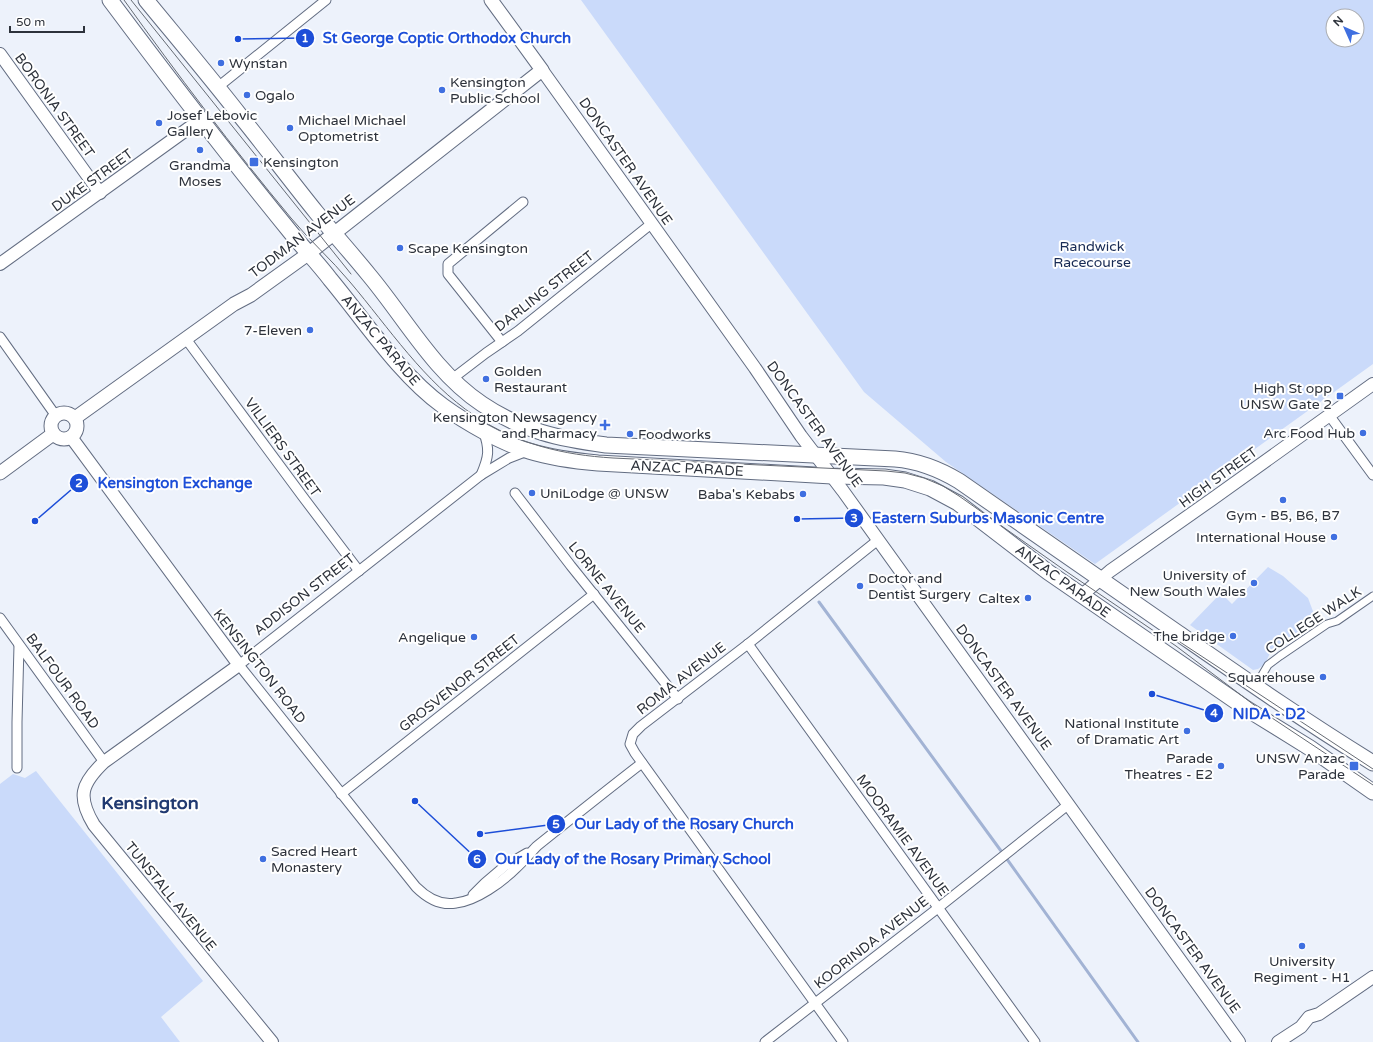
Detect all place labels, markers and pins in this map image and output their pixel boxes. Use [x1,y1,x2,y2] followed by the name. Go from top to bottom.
[295,24,579,51] callout: St George Coptic Orthodox Church
[229,55,287,72] place label: Wynstan
[216,58,226,68] marker: Wynstan
[450,74,540,107] place label: Kensington Public School
[437,85,447,95] marker: Kensington Public School
[255,87,295,104] place label: Ogalo
[242,90,252,100] marker: Ogalo
[167,107,257,140] place label: Josef Lebovic Gallery
[298,112,406,145] place label: Michael Michael Optometrist
[154,118,164,128] marker: Josef Lebovic Gallery
[285,123,295,133] marker: Michael Michael Optometrist
[195,145,205,155] marker: Grandma Moses
[263,154,339,171] place label: Kensington
[248,156,260,168] marker: Kensington
[169,157,231,190] place label: Grandma Moses
[408,240,528,257] place label: Scape Kensington
[395,243,405,253] marker: Scape Kensington
[244,322,302,339] place label: 7-Eleven
[305,325,315,335] marker: 7-Eleven
[494,363,568,396] place label: Golden Restaurant
[481,374,491,384] marker: Golden Restaurant
[1240,380,1332,413] place label: High St opp UNSW Gate 2
[1335,391,1345,401] marker: High St opp UNSW Gate 2
[433,409,597,442] place label: Kensington Newsagency and Pharmacy
[600,420,610,430] marker: Kensington Newsagency and Pharmacy
[1263,425,1355,442] place label: Arc Food Hub
[638,426,711,443] place label: Foodworks
[1358,428,1368,438] marker: Arc Food Hub
[625,429,635,439] marker: Foodworks
[69,469,261,496] callout: Kensington Exchange
[540,485,669,502] place label: UniLodge @ UNSW
[698,486,795,503] place label: Baba's Kebabs
[527,488,537,498] marker: UniLodge @ UNSW
[798,489,808,499] marker: Baba's Kebabs
[1278,495,1288,505] marker: Gym - B5, B6, B7
[844,505,1112,532] callout: Eastern Suburbs Masonic Centre
[1226,507,1340,524] place label: Gym - B5, B6, B7
[1196,529,1326,546] place label: International House
[1329,532,1339,542] marker: International House
[1130,567,1247,600] place label: University of New South Wales
[868,570,971,603] place label: Doctor and Dentist Surgery
[1249,578,1259,588] marker: University of New South Wales
[855,581,865,591] marker: Doctor and Dentist Surgery
[978,590,1020,607] place label: Caltex
[1023,593,1033,603] marker: Caltex
[1153,628,1225,645] place label: The bridge
[398,629,466,646] place label: Angelique
[1228,631,1238,641] marker: The bridge
[469,632,479,642] marker: Angelique
[1228,669,1315,686] place label: Squarehouse
[1318,672,1328,682] marker: Squarehouse
[1204,700,1313,727] callout: NIDA - D2
[1064,715,1180,748] place label: National Institute of Dramatic Art
[1182,726,1192,736] marker: National Institute of Dramatic Art
[1125,750,1213,783] place label: Parade Theatres - E2
[1256,750,1345,783] place label: UNSW Anzac Parade
[1348,760,1360,772] marker: UNSW Anzac Parade
[1216,761,1226,771] marker: Parade Theatres - E2
[546,811,802,838] callout: Our Lady of the Rosary Church
[271,843,358,876] place label: Sacred Heart Monastery
[467,845,779,872] callout: Our Lady of the Rosary Primary School
[258,854,268,864] marker: Sacred Heart Monastery
[1297,941,1307,951] marker: University Regiment - H1
[1253,953,1351,986] place label: University Regiment - H1

